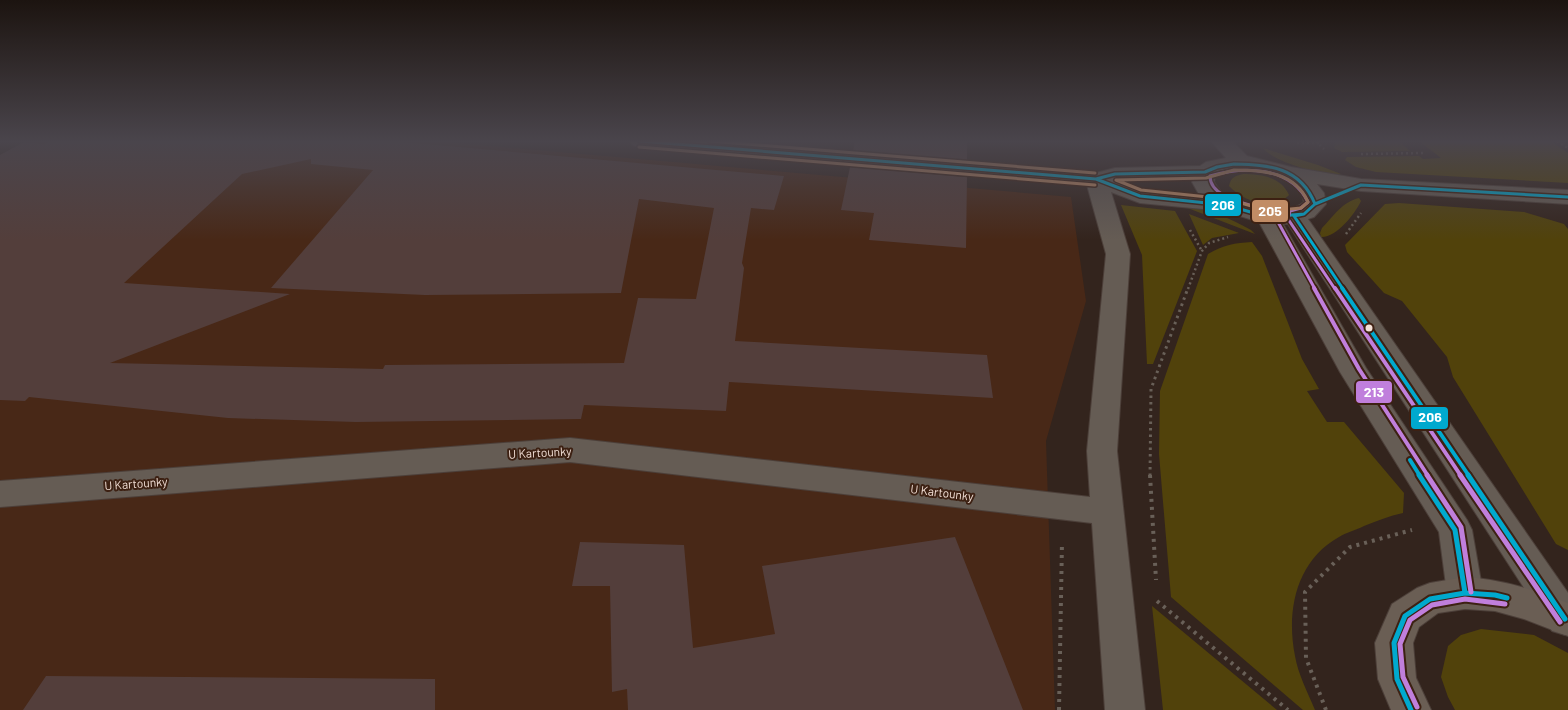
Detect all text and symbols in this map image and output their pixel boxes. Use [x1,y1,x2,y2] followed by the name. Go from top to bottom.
[1204,193,1242,217] line badge: 206
[1211,196,1235,213] text: 206
[1251,199,1289,223] line badge: 205
[1258,202,1282,219] text: 205
[1364,323,1374,333] unlabelled marker
[1355,380,1393,404] line badge: 213
[1364,383,1384,400] text: 213
[1410,406,1449,430] line badge: 206
[1418,408,1442,425] text: 206
[508,443,572,461] street label: U Kartounky
[104,474,168,492] street label: U Kartounky
[910,481,975,503] street label: U Kartounky

